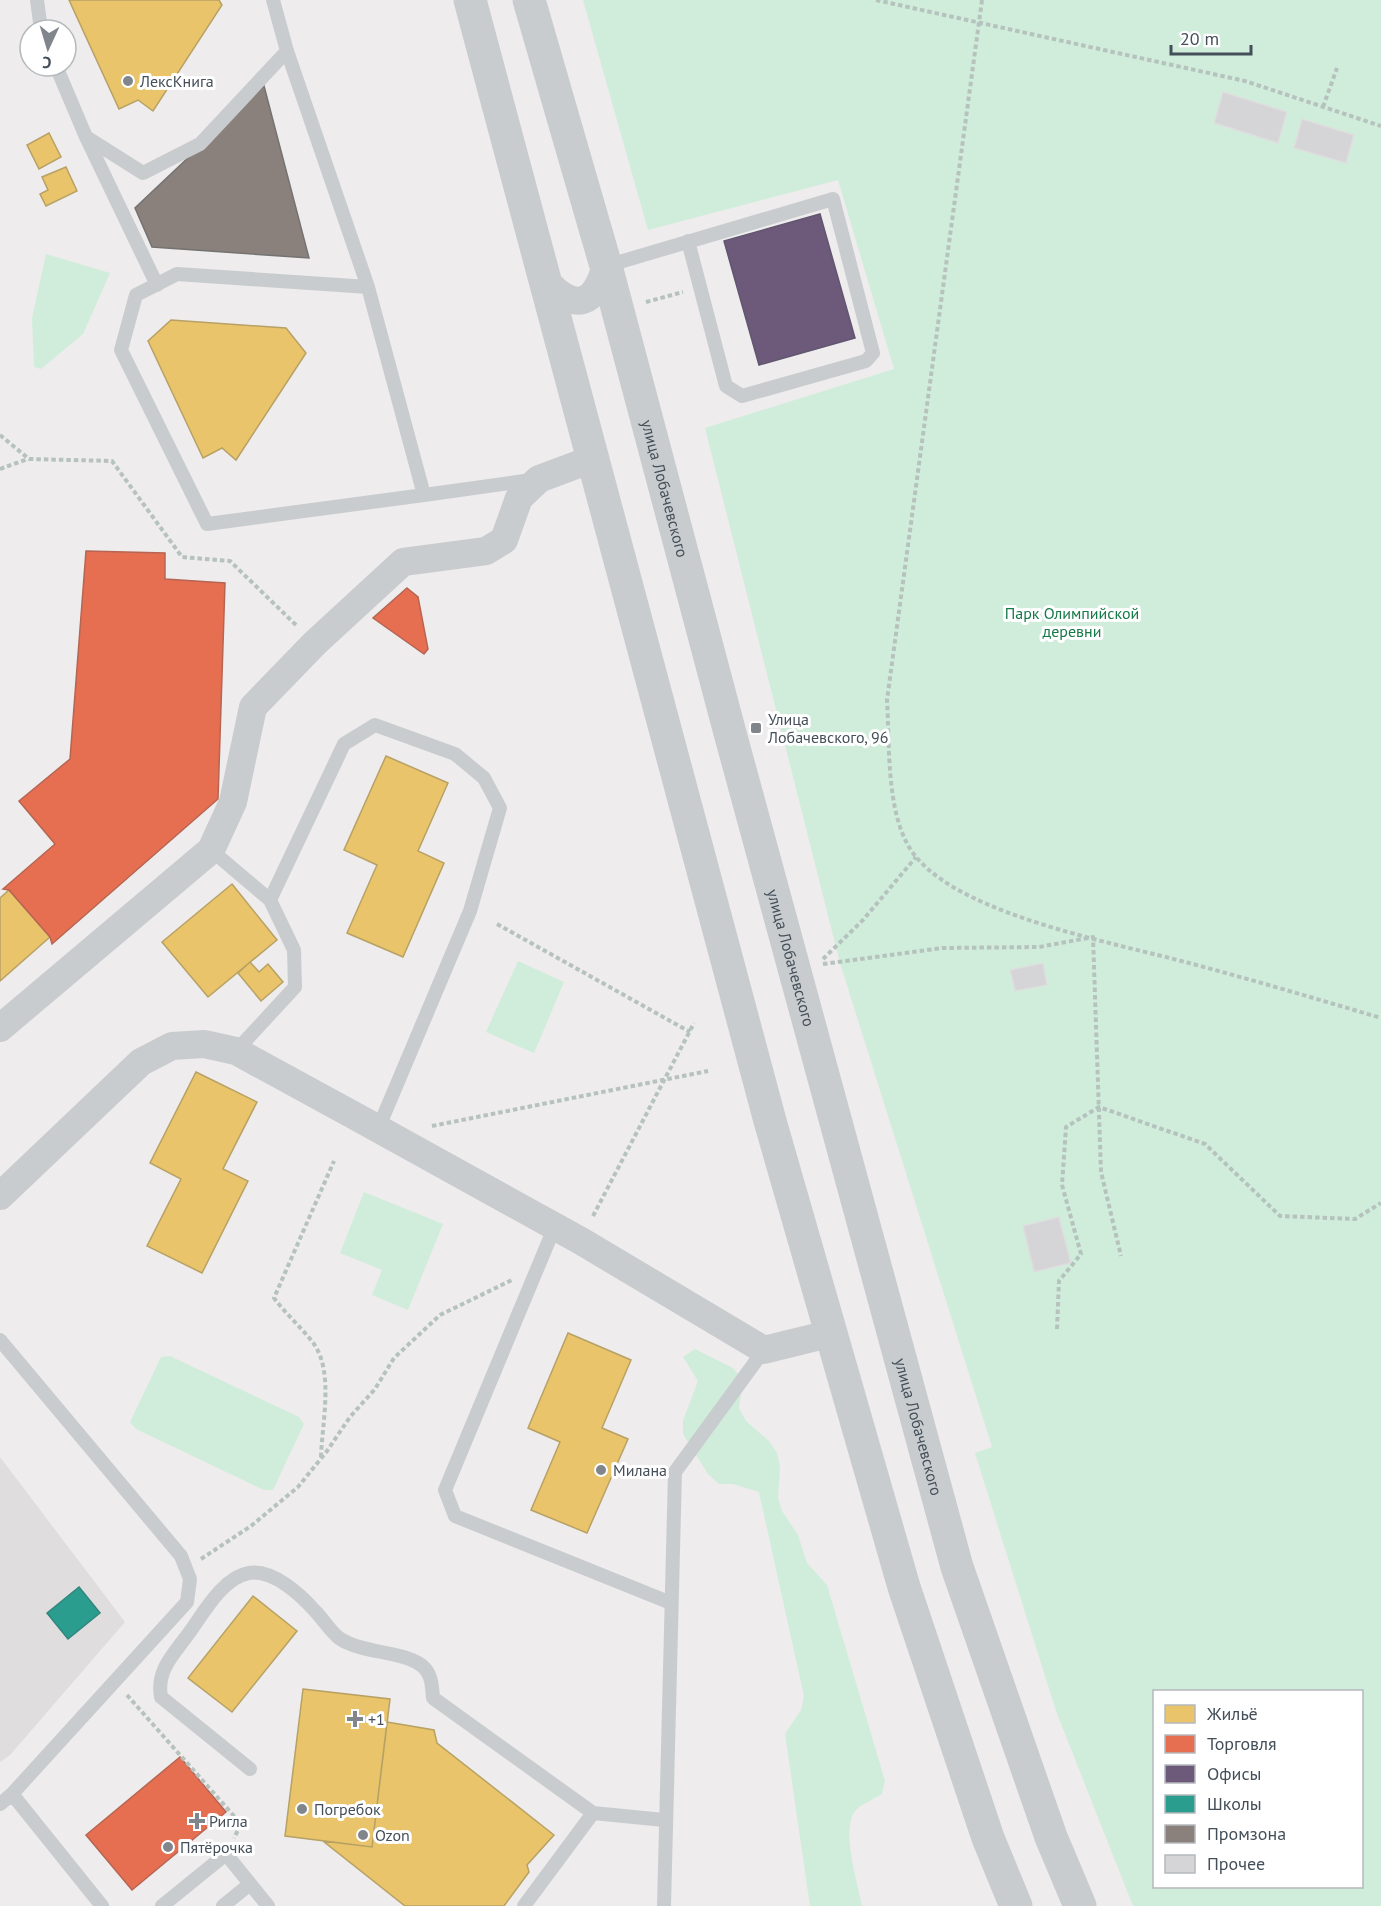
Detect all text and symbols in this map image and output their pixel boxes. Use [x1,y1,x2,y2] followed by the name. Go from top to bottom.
[18,18,78,78] north arrow
[1171,18,1250,56] scale bar
[1180,27,1219,50] text: 20 m
[42,53,52,73] text: С
[139,71,214,91] place label: ЛексКнига
[121,74,135,88] marker: ЛексКнига
[637,417,693,559] street label: улица Лобачевского
[1005,603,1139,641] park label: Парк Олимпийской деревни
[767,709,888,747] place label: Улица Лобачевского, 96
[749,721,763,735] marker: Улица Лобачевского, 96
[763,887,819,1029] street label: улица Лобачевского
[891,1356,947,1498] street label: улица Лобачевского
[613,1460,667,1480] place label: Милана
[594,1463,608,1477] marker: Милана
[1153,1690,1363,1888] legend
[1206,1702,1258,1725] text: Жильё
[368,1709,385,1729] place label: +1
[346,1710,364,1728] marker: +1
[1207,1732,1277,1755] text: Торговля
[1207,1762,1261,1785] text: Офисы
[1207,1792,1262,1815] text: Школы
[314,1799,381,1819] place label: Погребок
[295,1802,309,1816] marker: Погребок
[209,1811,248,1831] place label: Ригла
[190,1814,204,1828] marker: Ригла
[1207,1822,1286,1845] text: Промзона
[375,1825,410,1845] place label: Ozon
[356,1828,370,1842] marker: Ozon
[180,1837,253,1857] place label: Пятёрочка
[161,1840,175,1854] marker: Пятёрочка
[1207,1852,1265,1875] text: Прочее

